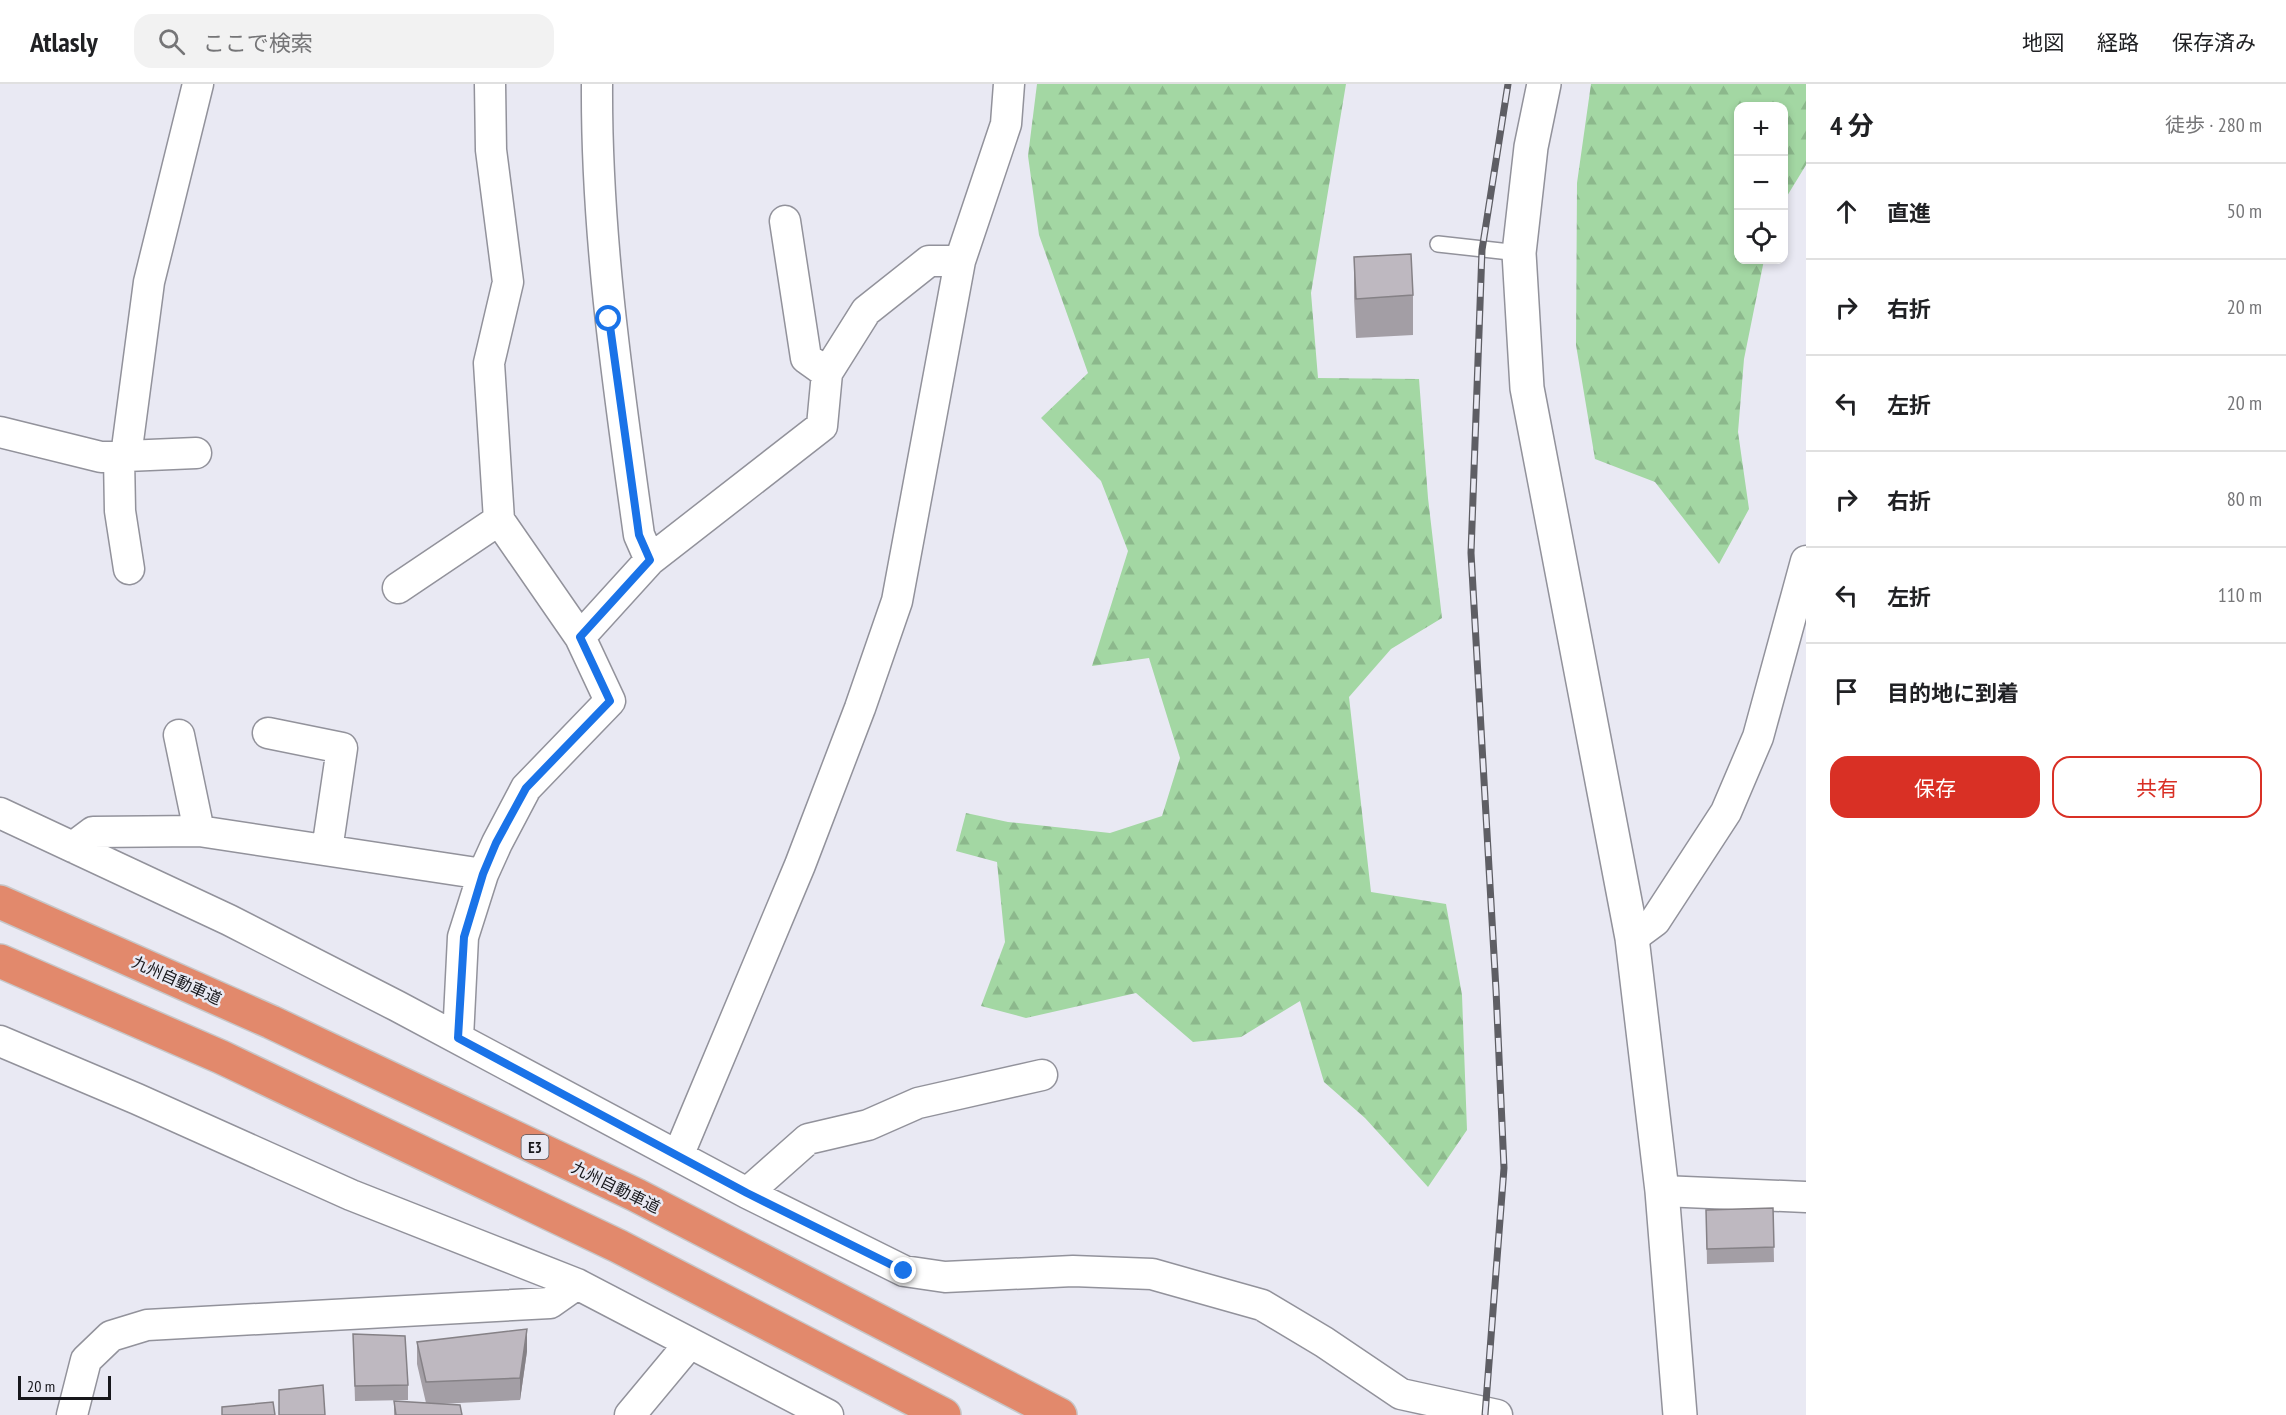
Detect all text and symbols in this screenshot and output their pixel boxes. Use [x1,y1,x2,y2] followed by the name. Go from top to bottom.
[134,14,554,68] search box
[30,23,98,60] text: Atlasly
[155,25,188,58] icon: search
[203,29,313,57] text: ここで検索
[2022,29,2064,56] text: 地図
[2097,29,2139,56] text: 経路
[2172,29,2256,56] text: 保存済み
[1734,102,1788,264] map controls
[1734,102,1788,156] button: +
[1830,109,1874,142] text: 4 分
[2165,112,2262,138] text: 徒歩 · 280 m
[1734,156,1788,210] button: −
[1830,195,1863,228] icon: ahead
[2227,198,2262,224] text: 50 m
[1887,199,1931,227] text: 直進
[1734,210,1788,264] button: locate
[1830,291,1863,324] icon: right
[2227,294,2262,320] text: 20 m
[1887,295,1931,323] text: 右折
[595,305,621,331] route start
[1830,387,1863,420] icon: left
[2227,390,2262,416] text: 20 m
[1887,391,1931,419] text: 左折
[1830,483,1863,516] icon: right
[2227,486,2262,512] text: 80 m
[1887,487,1931,515] text: 右折
[1830,579,1863,612] icon: left
[2218,582,2262,608] text: 110 m
[1887,583,1931,611] text: 左折
[1830,675,1863,708] icon: arrive
[1887,679,2019,707] text: 目的地に到着
[1830,756,2040,818] button: 保存
[2052,756,2262,818] button: 共有
[129,951,225,1009] street label: 九州自動車道
[522,1135,548,1159] road number: E3
[568,1157,664,1217] street label: 九州自動車道
[890,1257,916,1283] route end
[18,1373,111,1400] scale bar
[27,1376,55,1396] text: 20 m

